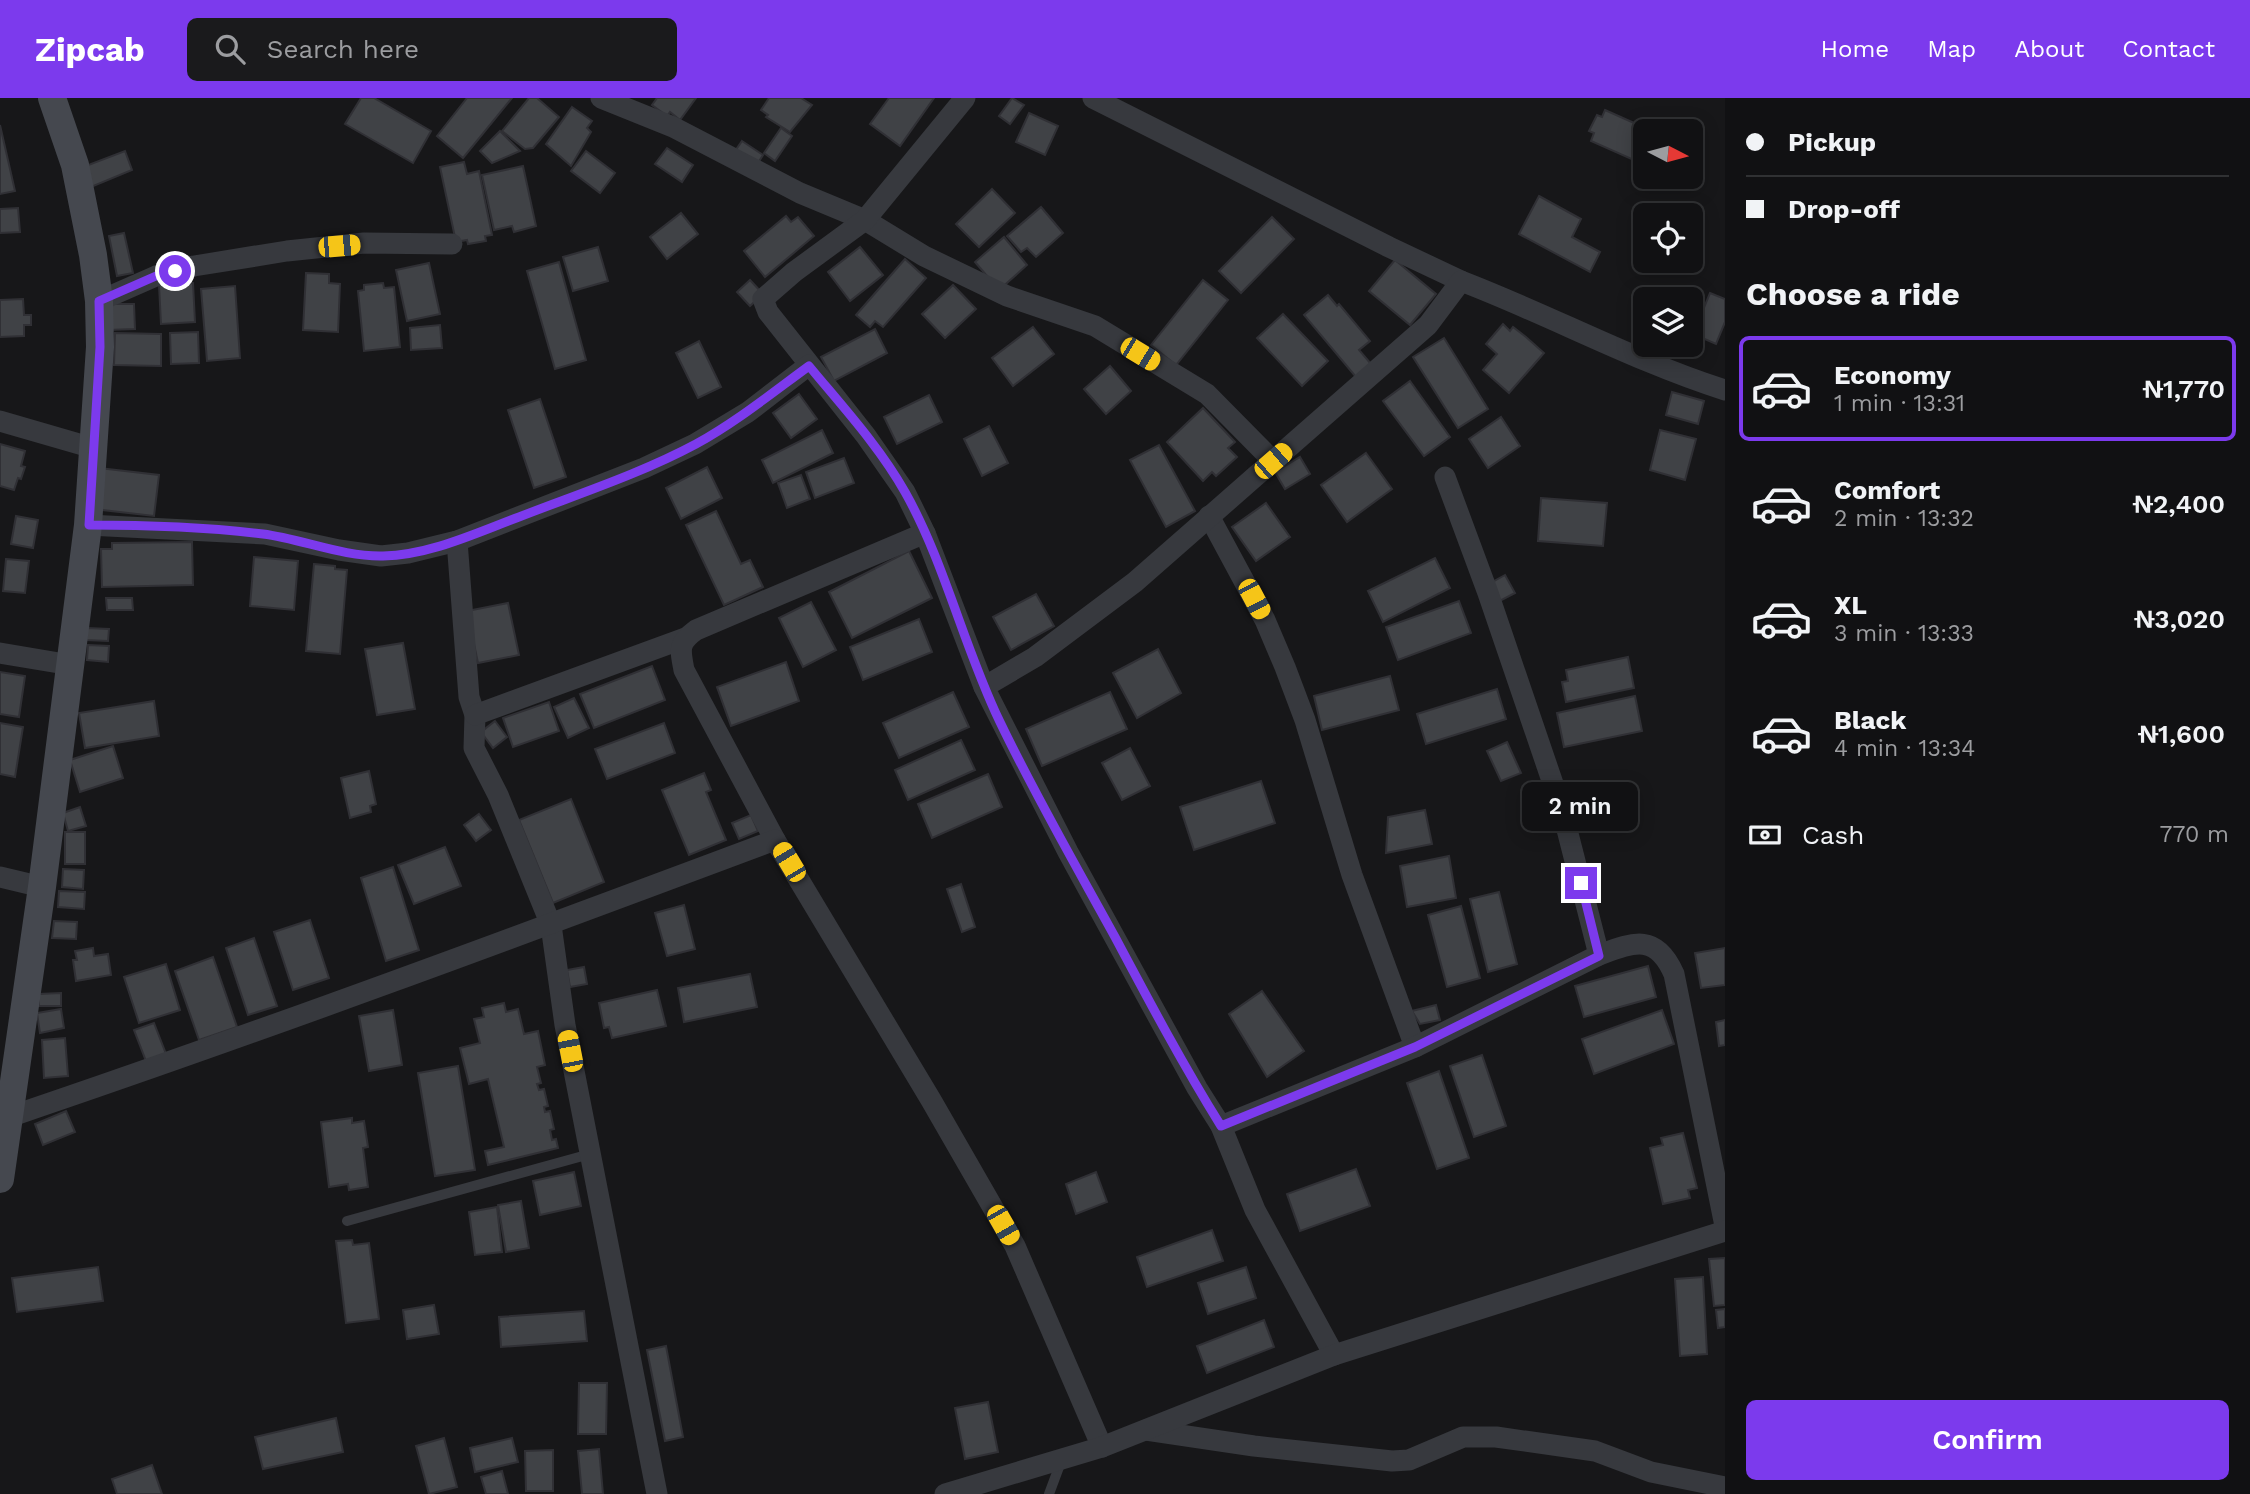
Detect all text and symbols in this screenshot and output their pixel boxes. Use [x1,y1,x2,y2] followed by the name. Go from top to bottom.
[187,18,677,81] search box
[35,30,145,69] text: Zipcab
[211,30,249,68] icon: search
[267,34,419,64] text: Search here
[1821,35,1889,63] text: Home
[1927,35,1976,63] text: Map
[2014,35,2084,63] text: About
[2122,35,2215,63] text: Contact
[1633,119,1703,189] north arrow
[1633,119,1703,357] map controls
[1788,127,1876,157] text: Pickup
[1788,194,1900,224] text: Drop-off
[1633,203,1703,273] button: locate
[318,234,361,258] car
[159,255,191,287] route start
[1746,275,1960,313] text: Choose a ride
[1633,287,1703,357] button: layers
[1117,334,1164,374] car
[1750,357,1813,420] icon: car
[1834,360,1951,390] text: Economy
[2142,374,2225,404] text: ₦1,770
[1834,390,1965,417] text: 1 min · 13:31
[1251,439,1296,483] car
[1750,472,1813,535] icon: car
[1834,475,1940,505] text: Comfort
[2132,489,2225,519] text: ₦2,400
[1834,505,1974,532] text: 2 min · 13:32
[1235,576,1274,622] car
[1750,587,1813,650] icon: car
[1834,590,1867,620] text: XL
[2134,604,2225,634] text: ₦3,020
[1834,620,1974,647] text: 3 min · 13:33
[1750,702,1813,765] icon: car
[1834,705,1906,735] text: Black
[2137,719,2225,749] text: ₦1,600
[1834,735,1975,762] text: 4 min · 13:34
[1523,782,1639,830] callout: 2 min
[1548,793,1612,820] text: 2 min
[1746,816,1784,854] icon: cash
[1802,820,1864,850] text: Cash
[2160,821,2229,848] text: 770 m
[770,839,809,885] car
[1565,867,1597,899] route end
[556,1028,585,1074] car
[984,1202,1023,1248] car
[1746,1400,2229,1480] button: Confirm

